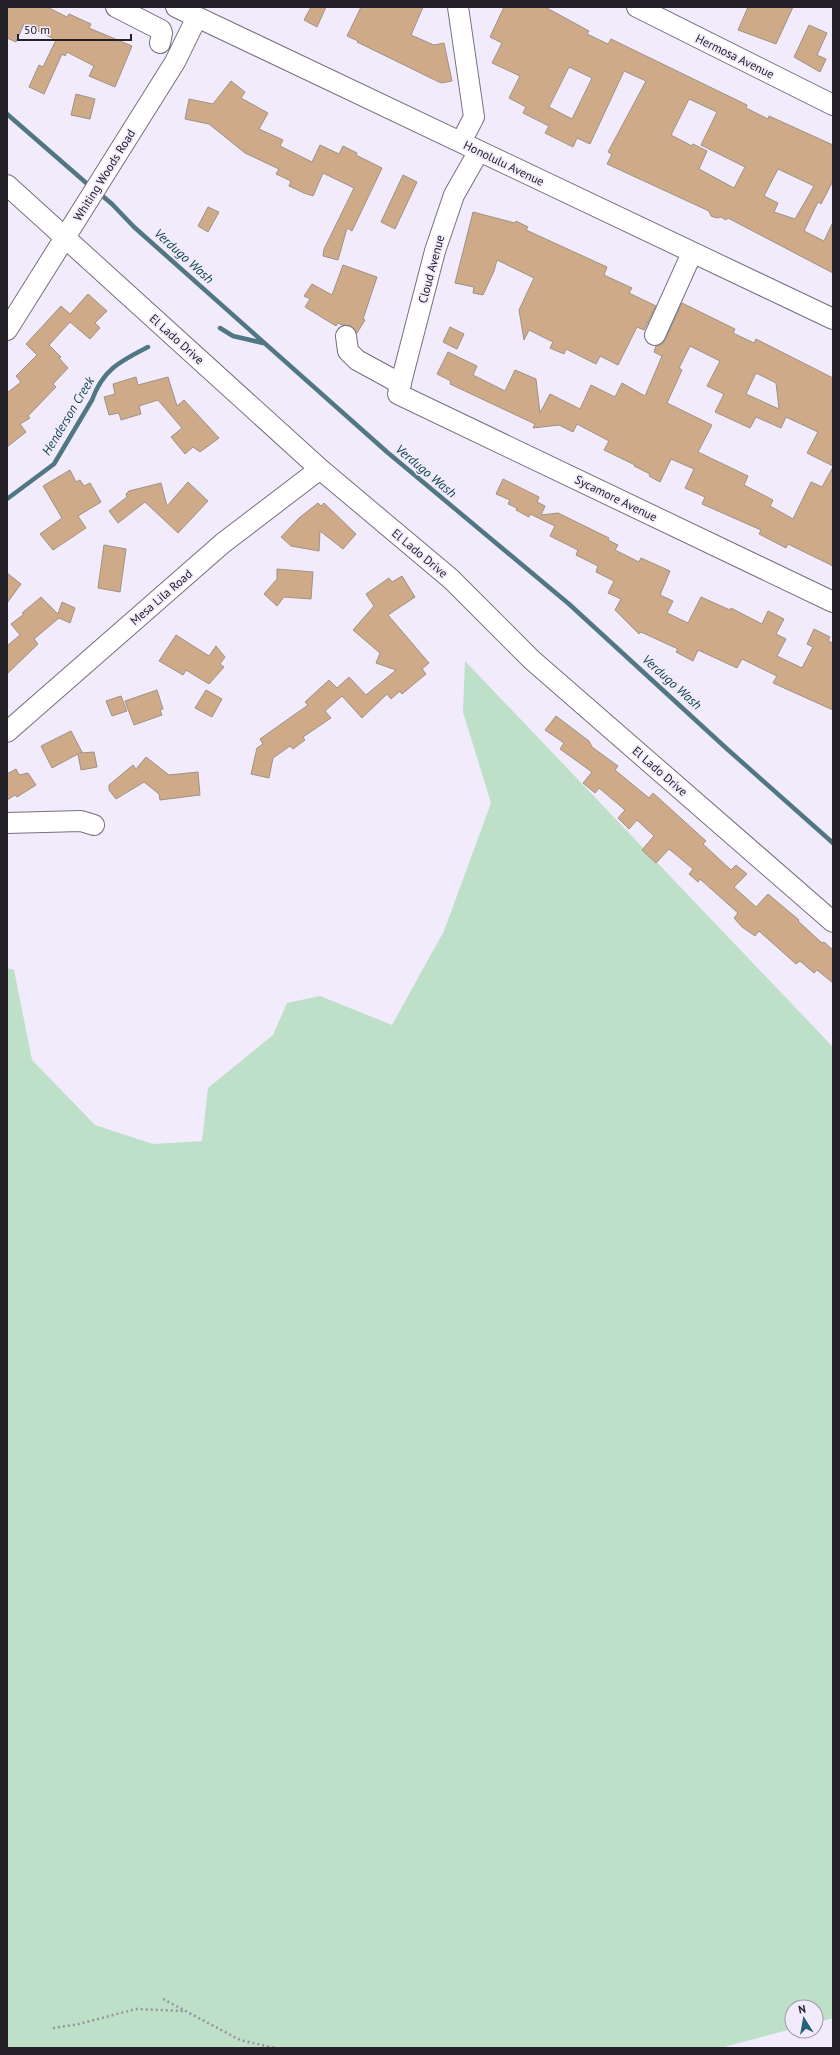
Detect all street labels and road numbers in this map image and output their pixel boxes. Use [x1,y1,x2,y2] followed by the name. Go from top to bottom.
[693,30,777,82] street label: Hermosa Avenue
[70,126,138,224] street label: Whiting Woods Road
[461,137,547,189] street label: Honolulu Avenue
[415,233,447,305] street label: Cloud Avenue
[147,311,207,367] street label: El Lado Drive
[572,472,660,524] street label: Sycamore Avenue
[389,525,451,581] street label: El Lado Drive
[127,566,195,628] street label: Mesa Lila Road
[629,743,691,799] street label: El Lado Drive

